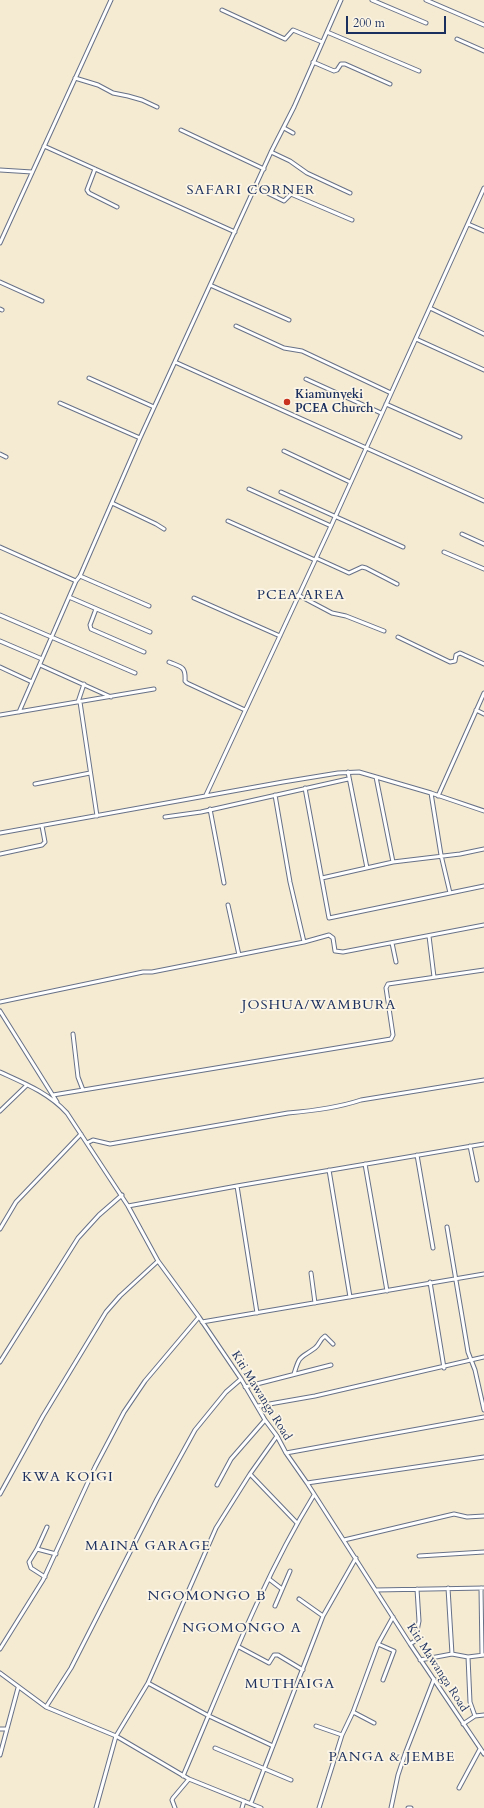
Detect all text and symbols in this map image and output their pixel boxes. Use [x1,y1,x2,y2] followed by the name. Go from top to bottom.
[348,8,448,34] scale bar
[353,15,385,31] text: 200 m
[187,183,315,199] district label: SAFARI CORNER
[295,388,374,416] place label: Kiamunyeki PCEA Church
[282,397,292,407] marker: Kiamunyeki PCEA Church
[257,588,345,604] district label: PCEA AREA
[242,998,396,1014] district label: JOSHUA/WAMBURA
[228,1349,294,1443] street label: Kiti Mawanga Road
[22,1470,114,1486] district label: KWA KOIGI
[85,1539,211,1555] district label: MAINA GARAGE
[148,1589,266,1605] district label: NGOMONGO B
[182,1621,302,1637] district label: NGOMONGO A
[403,1621,471,1715] street label: Kiti Mawanga Road
[245,1677,335,1693] district label: MUTHAIGA
[329,1750,455,1766] district label: PANGA & JEMBE

